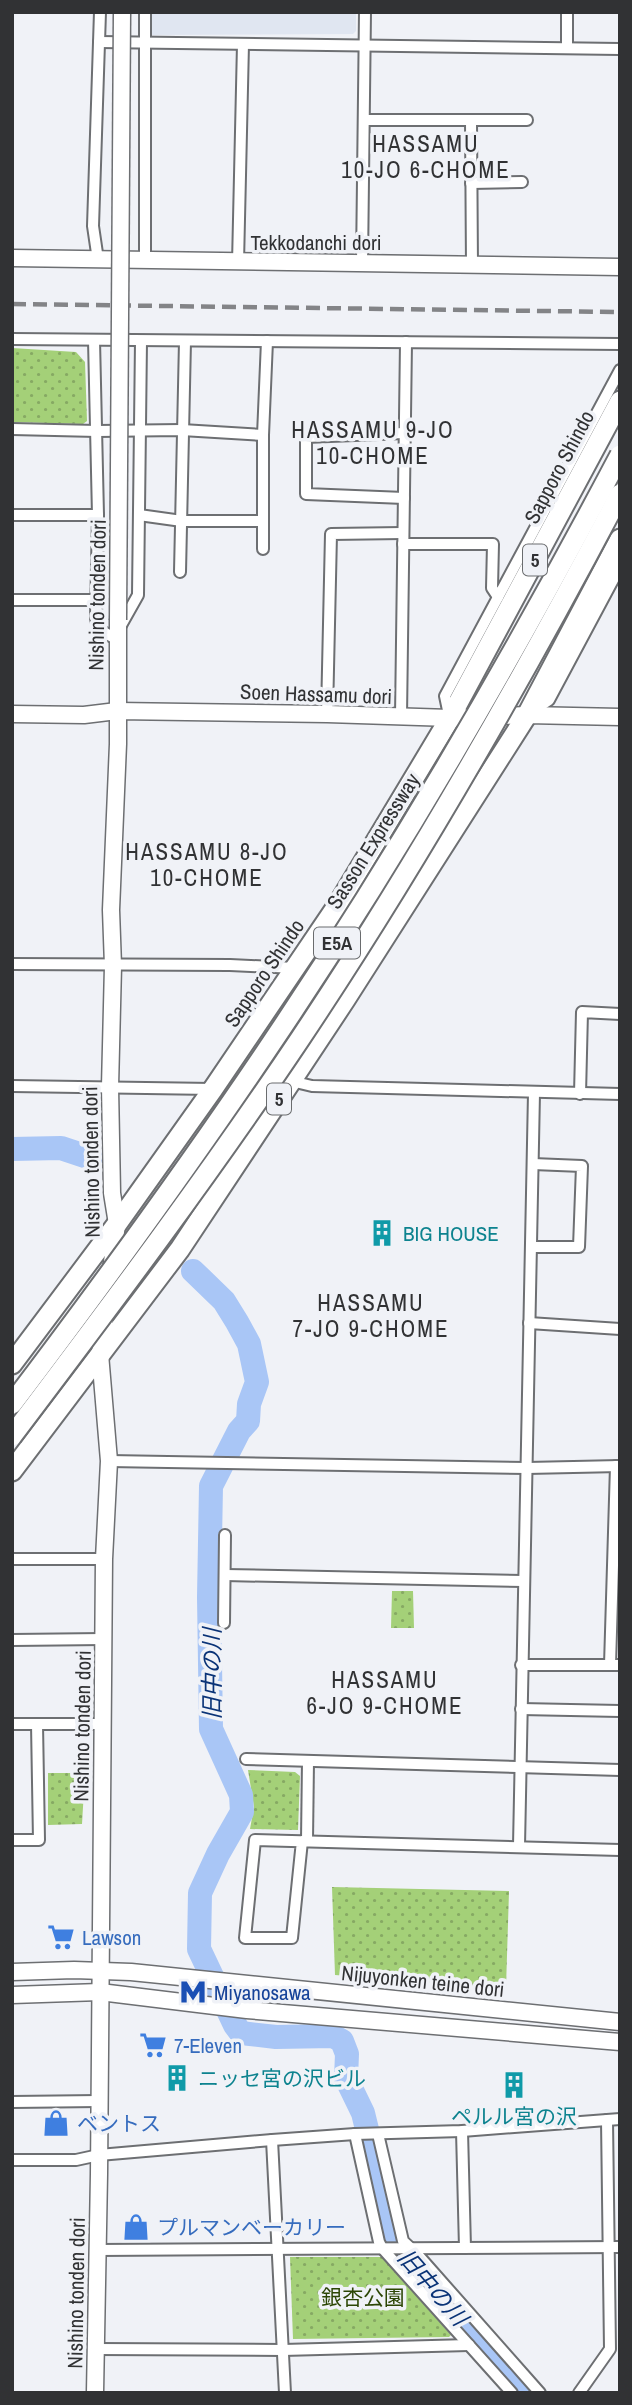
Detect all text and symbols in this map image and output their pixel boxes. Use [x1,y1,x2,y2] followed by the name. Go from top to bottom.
[341,128,511,185] district label: HASSAMU 10-JO 6-CHOME
[250,228,382,257] street label: Tekkodanchi dori
[517,405,601,529] street label: Sapporo Shindo
[291,414,455,471] district label: HASSAMU 9-JO 10-CHOME
[81,519,113,671] street label: Nishino tonden dori
[523,544,547,576] road number: 5
[239,677,393,711] street label: Soen Hassamu dori
[320,767,427,914] street label: Sasson Expressway
[125,836,289,893] district label: HASSAMU 8-JO 10-CHOME
[217,913,311,1033] street label: Sapporo Shindo
[314,928,360,959] road number: E5A
[267,1084,291,1114] road number: 5
[75,1086,107,1238] street label: Nishino tonden dori
[367,1218,397,1248] building icon: BIG HOUSE
[403,1219,499,1248] place label: BIG HOUSE
[292,1287,450,1344] district label: HASSAMU 7-JO 9-CHOME
[196,1625,227,1720] water label: 旧中の川
[66,1650,98,1802] street label: Nishino tonden dori
[306,1664,464,1721] district label: HASSAMU 6-JO 9-CHOME
[46,1922,76,1952] supermarket icon: Lawson
[82,1923,141,1952] place label: Lawson
[340,1958,506,2004] street label: Nijuyonken teine dori
[178,1977,208,2007] metro station icon: Miyanosawa
[214,1978,311,2007] place label: Miyanosawa
[138,2030,168,2060] supermarket icon: 7-Eleven
[174,2031,242,2060] place label: 7-Eleven
[162,2063,192,2093] building icon: ニッセ宮の沢ビル
[198,2064,366,2093] place label: ニッセ宮の沢ビル
[499,2070,529,2100] building icon: ペルル宮の沢
[451,2102,577,2131] place label: ペルル宮の沢
[41,2108,71,2138] shop icon: ベントス
[77,2109,161,2138] place label: ベントス
[121,2212,151,2242] shop icon: プルマンベーカリー
[157,2213,346,2242] place label: プルマンベーカリー
[60,2217,92,2369] street label: Nishino tonden dori
[391,2242,477,2334] water label: 旧中の川
[321,2283,405,2312] park label: 銀杏公園

